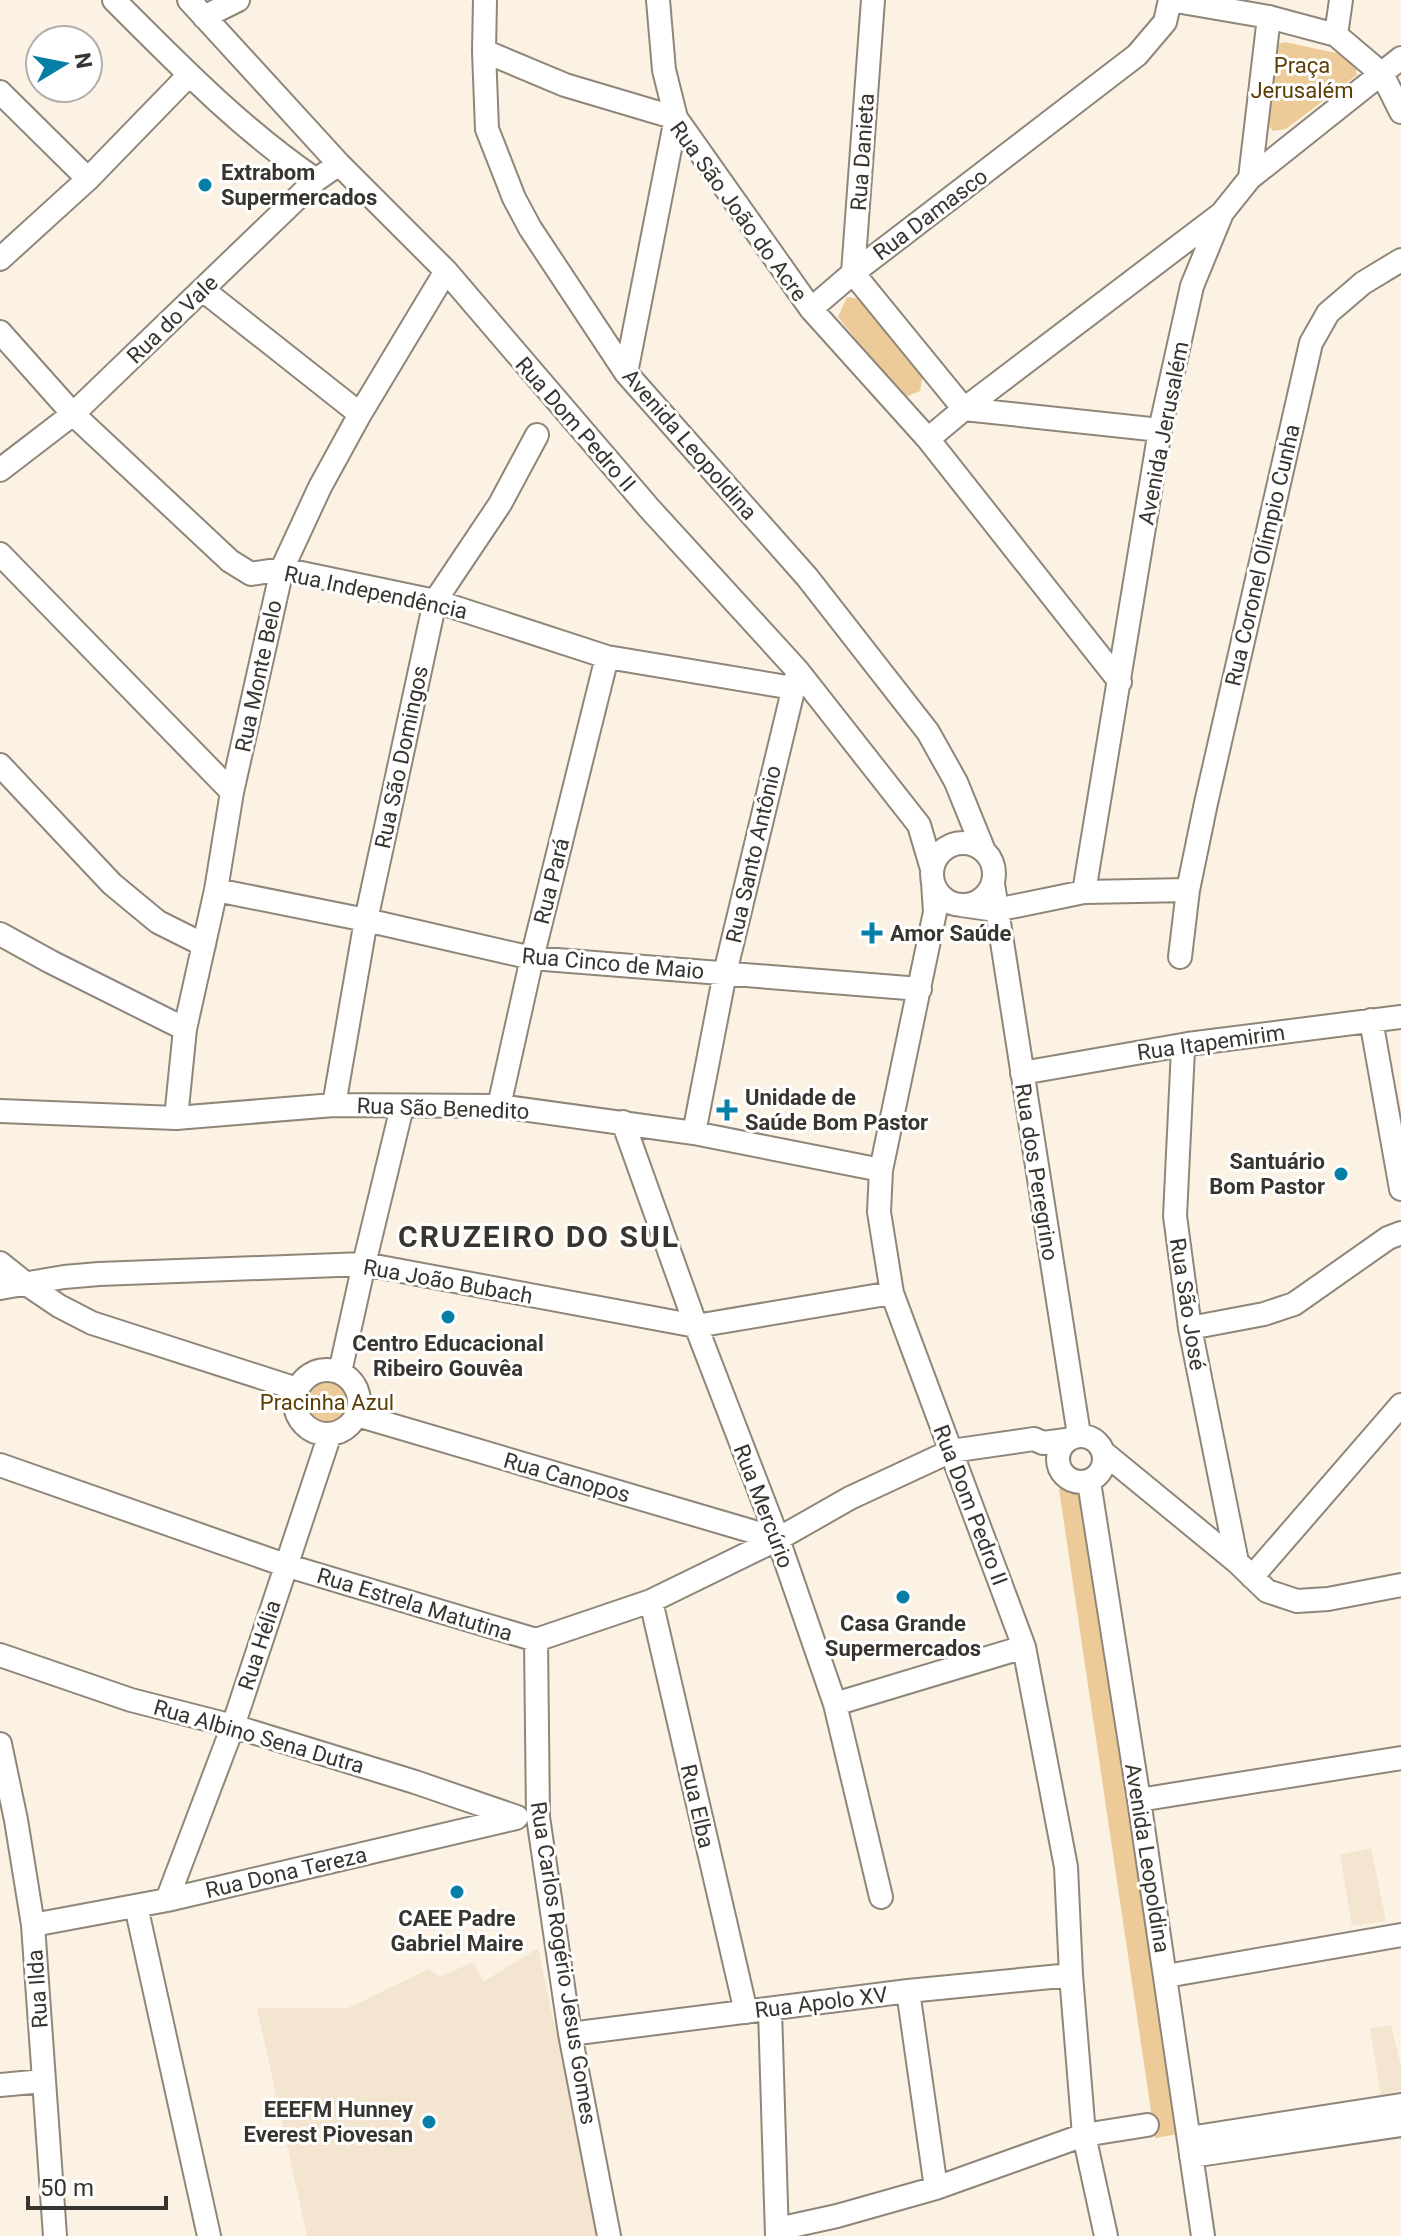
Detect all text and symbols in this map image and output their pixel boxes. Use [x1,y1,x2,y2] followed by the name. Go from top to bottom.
[24,24,104,104] north arrow
[70,51,97,70] text: N
[1250,53,1354,103] park label: Praça Jerusalém
[846,92,879,212] street label: Rua Danieta
[665,117,812,306] street label: Rua São João do Acre
[221,160,377,210] place label: Extrabom Supermercados
[868,163,992,265] street label: Rua Damasco
[196,176,214,194] marker: Extrabom Supermercados
[122,270,223,369] street label: Rua do Vale
[1133,339,1194,527] street label: Avenida Jerusalém
[510,352,641,497] street label: Rua Dom Pedro II
[617,364,762,525] street label: Avenida Leopoldina
[1220,422,1305,688] street label: Rua Coronel Olímpio Cunha
[282,561,470,624] street label: Rua Independência
[230,598,287,754] street label: Rua Monte Belo
[370,663,433,851] street label: Rua São Domingos
[721,763,786,945] street label: Rua Santo Antônio
[529,835,574,927] street label: Rua Pará
[890,921,1011,946] place label: Amor Saúde
[861,922,883,944] marker: Amor Saúde
[521,943,705,984] street label: Rua Cinco de Maio
[1136,1020,1287,1065] street label: Rua Itapemirim
[1010,1082,1063,1262] street label: Rua dos Peregrino
[745,1085,928,1135] place label: Unidade de Saúde Bom Pastor
[356,1093,530,1124] street label: Rua São Benedito
[716,1099,738,1121] marker: Unidade de Saúde Bom Pastor
[1209,1149,1325,1199] place label: Santuário Bom Pastor
[1332,1165,1350,1183] marker: Santuário Bom Pastor
[398,1219,680,1254] district label: CRUZEIRO DO SUL
[1165,1236,1210,1372] street label: Rua São José
[361,1254,535,1309] street label: Rua João Bubach
[439,1308,457,1326] marker: Centro Educacional Ribeiro Gouvêa
[352,1331,544,1381] place label: Centro Educacional Ribeiro Gouvêa
[260,1390,394,1415] park label: Pracinha Azul
[928,1421,1013,1589] street label: Rua Dom Pedro II
[729,1441,799,1571] street label: Rua Mercúrio
[501,1447,633,1507] street label: Rua Canopos
[314,1563,516,1646] street label: Rua Estrela Matutina
[894,1588,912,1606] marker: Casa Grande Supermercados
[233,1597,286,1693] street label: Rua Hélia
[825,1611,981,1661] place label: Casa Grande Supermercados
[151,1694,367,1779] street label: Rua Albino Sena Dutra
[676,1762,719,1850] street label: Rua Elba
[1120,1762,1175,1955] street label: Avenida Leopoldina
[526,1800,601,2126] street label: Rua Carlos Rogério Jesus Gomes
[203,1842,369,1903] street label: Rua Dona Tereza
[448,1883,466,1901] marker: CAEE Padre Gabriel Maire
[391,1906,524,1956] place label: CAEE Padre Gabriel Maire
[22,1949,53,2029] street label: Rua Ilda
[753,1982,889,2023] street label: Rua Apolo XV
[244,2097,414,2147] place label: EEEFM Hunney Everest Piovesan
[420,2113,438,2131] marker: EEEFM Hunney Everest Piovesan
[28,2160,166,2210] scale bar
[40,2174,94,2202] text: 50 m

